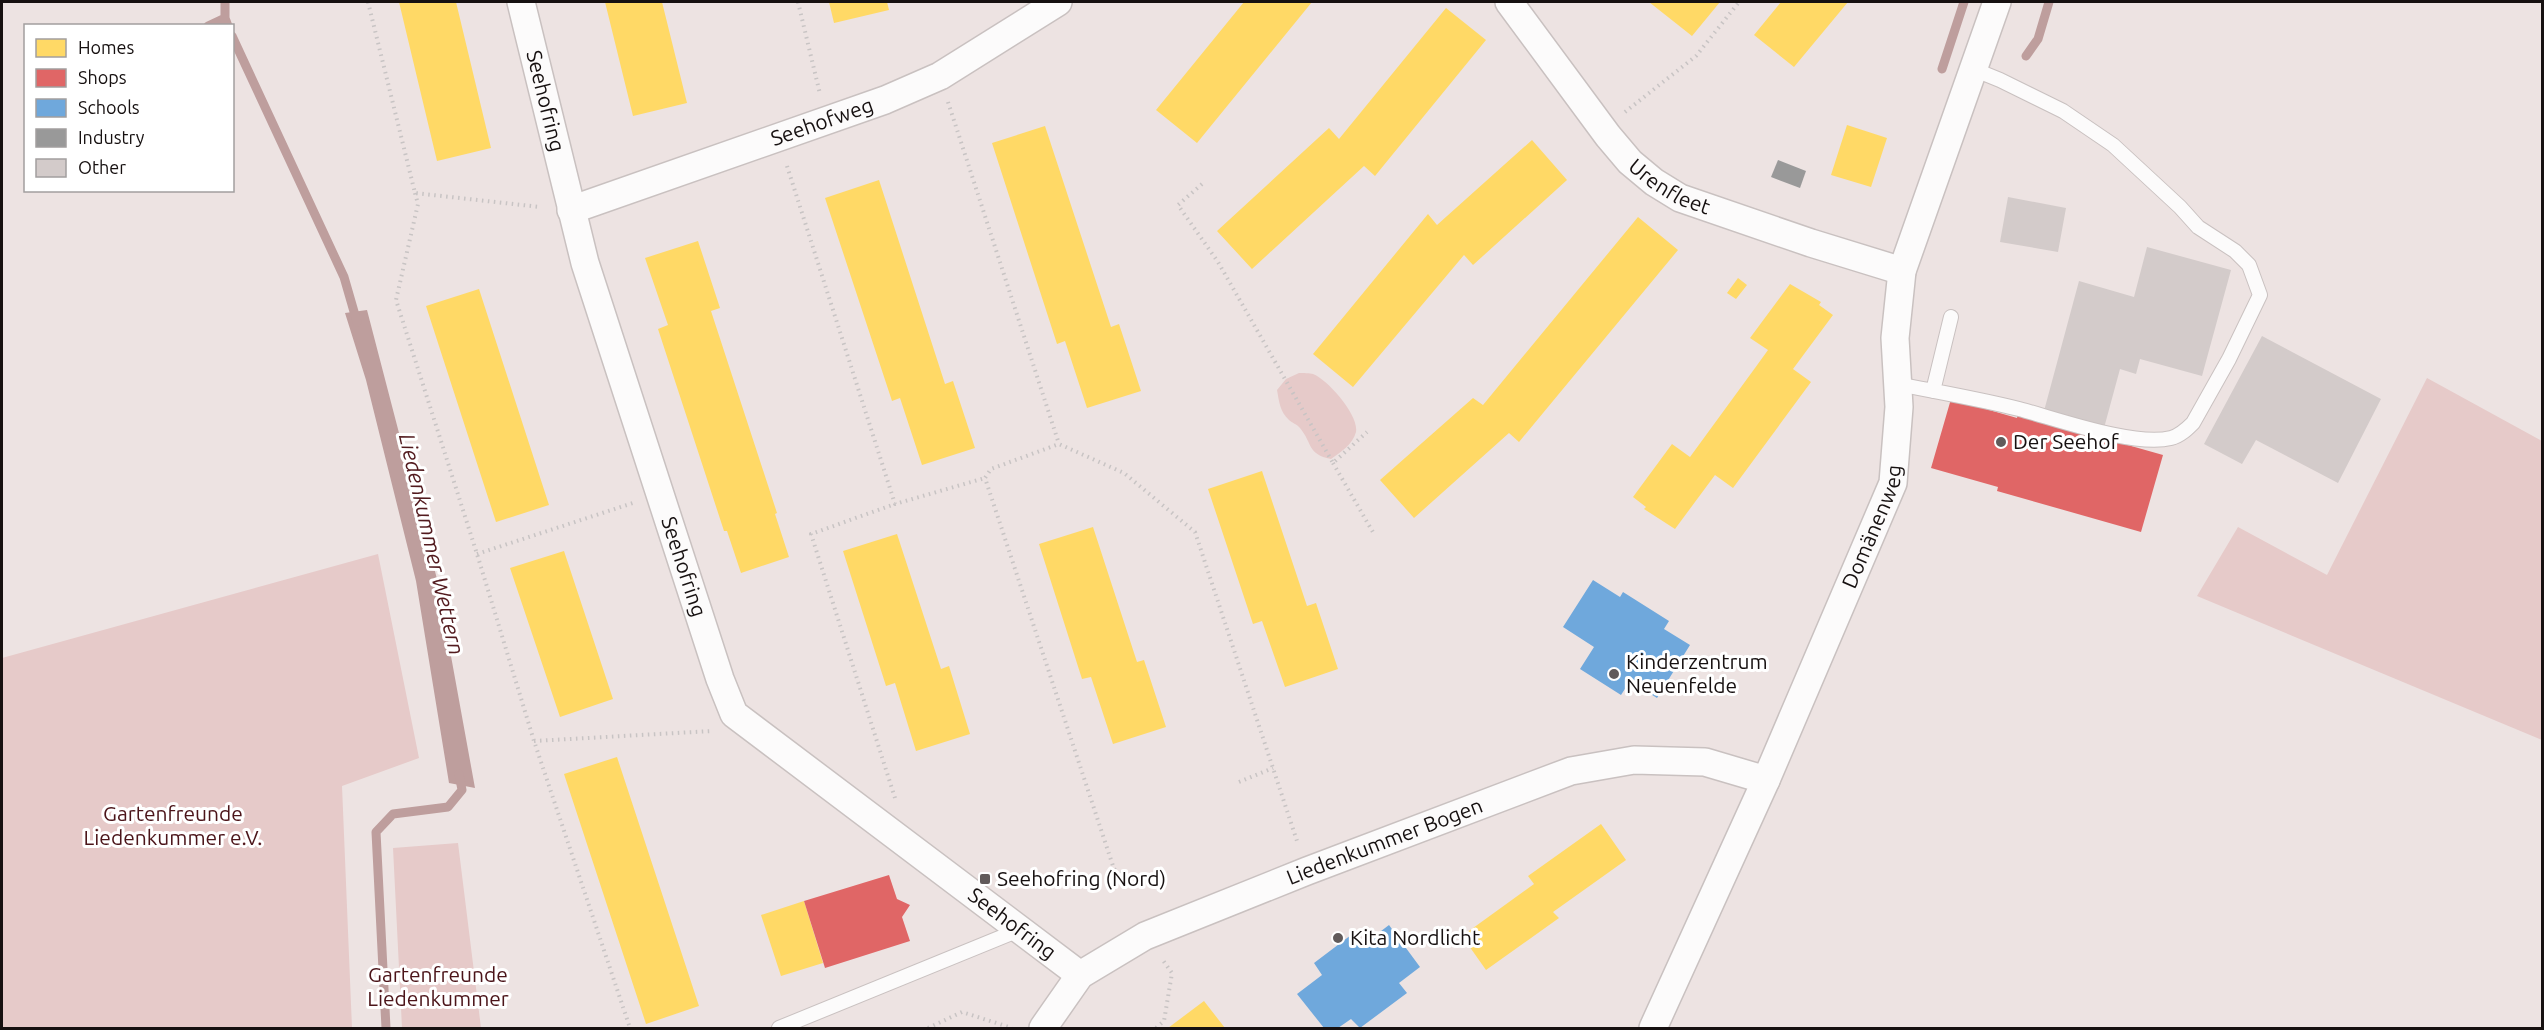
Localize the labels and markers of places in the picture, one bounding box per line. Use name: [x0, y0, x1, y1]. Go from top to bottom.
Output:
place label: Der Seehof: [2013, 429, 2120, 453]
marker: Der Seehof: [1994, 435, 2008, 449]
place label: Kinderzentrum Neuenfelde: [1626, 649, 1768, 697]
marker: Kinderzentrum Neuenfelde: [1607, 667, 1621, 681]
place label: Seehofring (Nord): [997, 866, 1166, 890]
marker: Seehofring (Nord): [978, 872, 992, 886]
place label: Kita Nordlicht: [1350, 925, 1480, 949]
marker: Kita Nordlicht: [1331, 931, 1345, 945]

